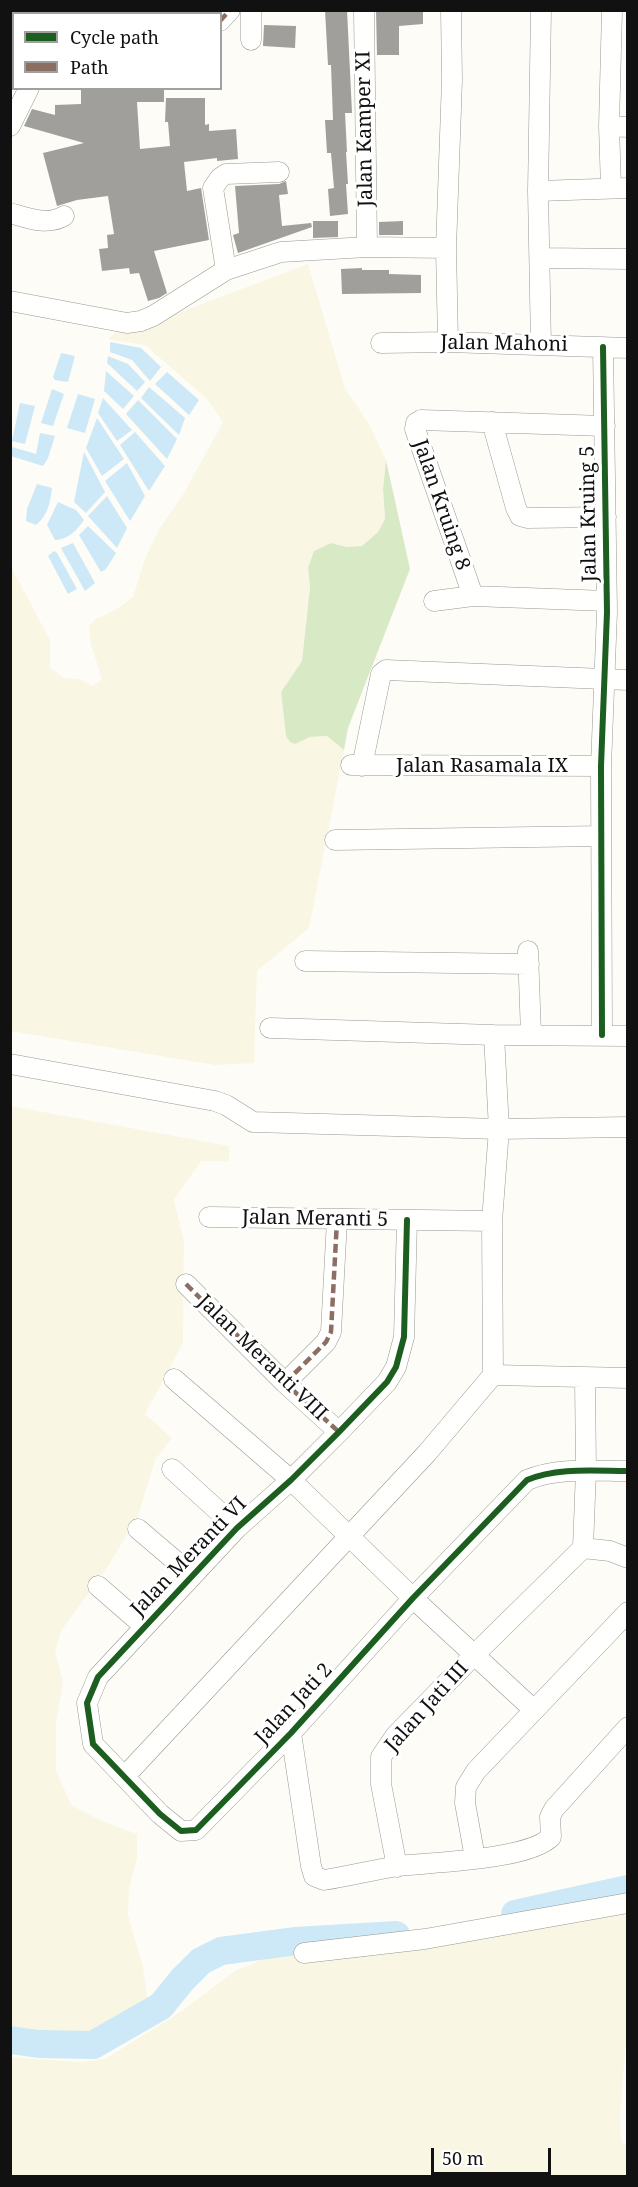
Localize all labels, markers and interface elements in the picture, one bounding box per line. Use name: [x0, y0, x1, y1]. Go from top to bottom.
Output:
legend: [12, 12, 222, 90]
text: Cycle path: [70, 25, 159, 49]
street label: Jalan Kamper XI: [352, 51, 378, 207]
text: Path: [70, 55, 109, 79]
street label: Jalan Mahoni: [440, 331, 568, 357]
street label: Jalan Kruing 8: [407, 437, 475, 573]
street label: Jalan Kruing 5: [576, 446, 602, 582]
street label: Jalan Rasamala IX: [396, 754, 568, 778]
street label: Jalan Meranti 5: [242, 1206, 388, 1232]
street label: Jalan Meranti VIII: [192, 1290, 332, 1426]
street label: Jalan Meranti VI: [126, 1493, 252, 1621]
street label: Jalan Jati III: [380, 1657, 474, 1757]
street label: Jalan Jati 2: [250, 1658, 338, 1750]
scale bar: [434, 2136, 554, 2174]
text: 50 m: [442, 2146, 484, 2170]

